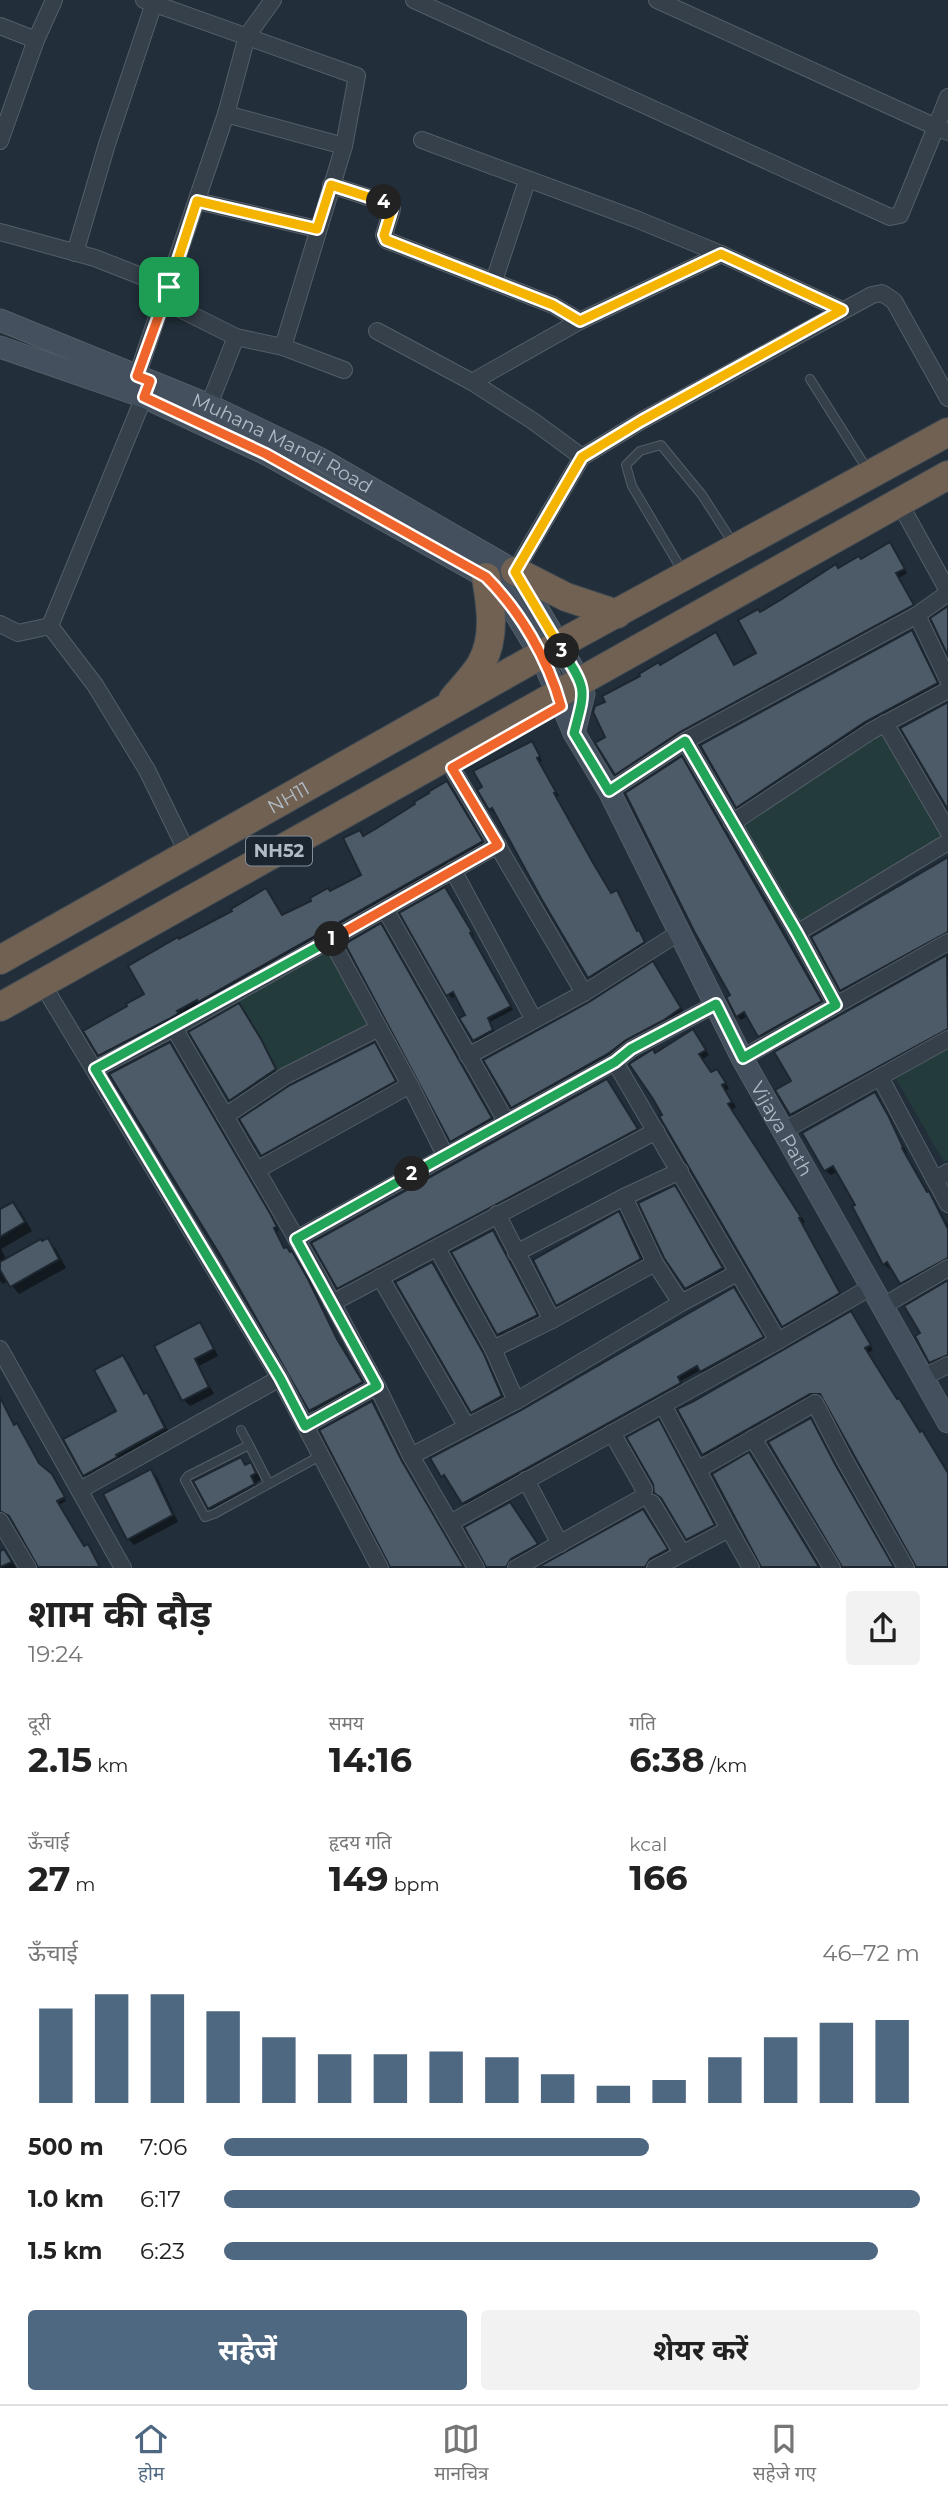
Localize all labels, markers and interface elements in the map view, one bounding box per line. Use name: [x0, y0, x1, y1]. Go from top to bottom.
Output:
pin: 4: [366, 184, 402, 220]
text: 4: [377, 190, 390, 213]
pin: [139, 257, 199, 317]
icon: arrive: [150, 268, 188, 306]
street label: Muhana Mandi Road: [189, 388, 376, 498]
pin: 3: [544, 634, 580, 668]
text: 3: [556, 639, 567, 662]
street label: NH11: [263, 777, 314, 819]
road number: NH52: [246, 836, 312, 866]
pin: 1: [314, 922, 350, 956]
text: 1: [328, 927, 335, 950]
street label: Vijaya Path: [746, 1077, 818, 1180]
pin: 2: [394, 1156, 430, 1192]
text: 2: [406, 1162, 417, 1185]
text: शाम की दौड़: [28, 1590, 211, 1637]
button: share: [846, 1591, 920, 1665]
text: 19:24: [28, 1640, 83, 1668]
text: दूरी: [28, 1712, 51, 1735]
text: समय: [329, 1712, 364, 1735]
text: गति: [629, 1712, 656, 1735]
text: 2.15: [28, 1738, 92, 1781]
text: 14:16: [329, 1738, 412, 1781]
text: 6:38: [629, 1738, 705, 1781]
text: km: [92, 1754, 129, 1777]
text: /km: [705, 1754, 747, 1777]
text: ऊँचाई: [28, 1831, 69, 1854]
text: हृदय गति: [329, 1831, 392, 1854]
text: kcal: [629, 1833, 667, 1856]
text: 166: [629, 1856, 688, 1899]
text: 27: [28, 1857, 70, 1900]
text: 149: [329, 1857, 389, 1900]
text: m: [70, 1873, 96, 1896]
text: bpm: [389, 1873, 440, 1896]
text: ऊँचाई: [28, 1939, 78, 1967]
text: 46–72 m: [822, 1939, 920, 1967]
text: 500 m: [28, 2133, 104, 2161]
text: 7:06: [140, 2133, 187, 2161]
text: 1.0 km: [28, 2185, 104, 2213]
text: 6:17: [140, 2185, 181, 2213]
text: 1.5 km: [28, 2237, 102, 2265]
text: 6:23: [140, 2237, 185, 2265]
button: सहेजें: [28, 2310, 467, 2390]
button: शेयर करें: [481, 2310, 920, 2390]
tab: होम: [132, 2420, 170, 2488]
tab: मानचित्र: [434, 2420, 489, 2488]
tab: सहेजे गए: [753, 2420, 816, 2488]

